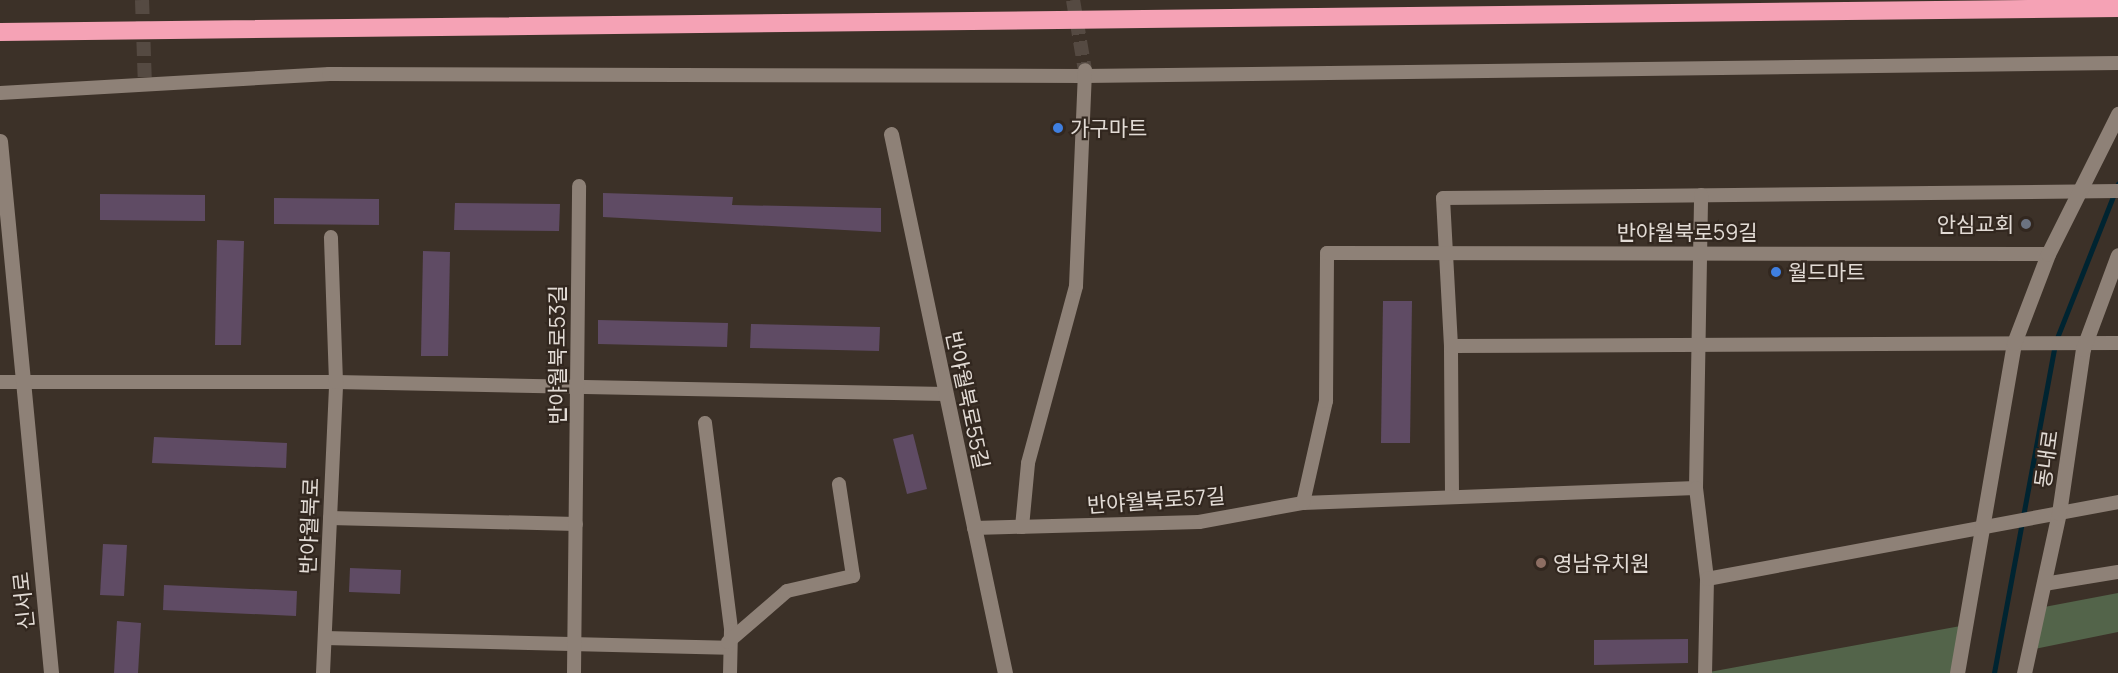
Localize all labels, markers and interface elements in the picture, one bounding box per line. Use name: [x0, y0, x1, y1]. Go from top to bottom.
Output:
place label: 가구마트: [1070, 115, 1147, 141]
marker: 가구마트: [1051, 121, 1065, 135]
place label: 안심교회: [1937, 211, 2014, 237]
marker: 안심교회: [2019, 217, 2033, 231]
street label: 반야월북로59길: [1616, 219, 1758, 245]
place label: 월드마트: [1788, 259, 1865, 285]
marker: 월드마트: [1769, 265, 1783, 279]
street label: 반야월북로53길: [544, 285, 570, 425]
street label: 반야월북로55길: [941, 329, 995, 471]
street label: 동내로: [2029, 429, 2063, 489]
street label: 반야월북로: [295, 477, 323, 575]
street label: 반야월북로57길: [1086, 483, 1226, 517]
place label: 영남유치원: [1553, 550, 1650, 576]
marker: 영남유치원: [1534, 556, 1548, 570]
street label: 신서로: [7, 571, 39, 631]

